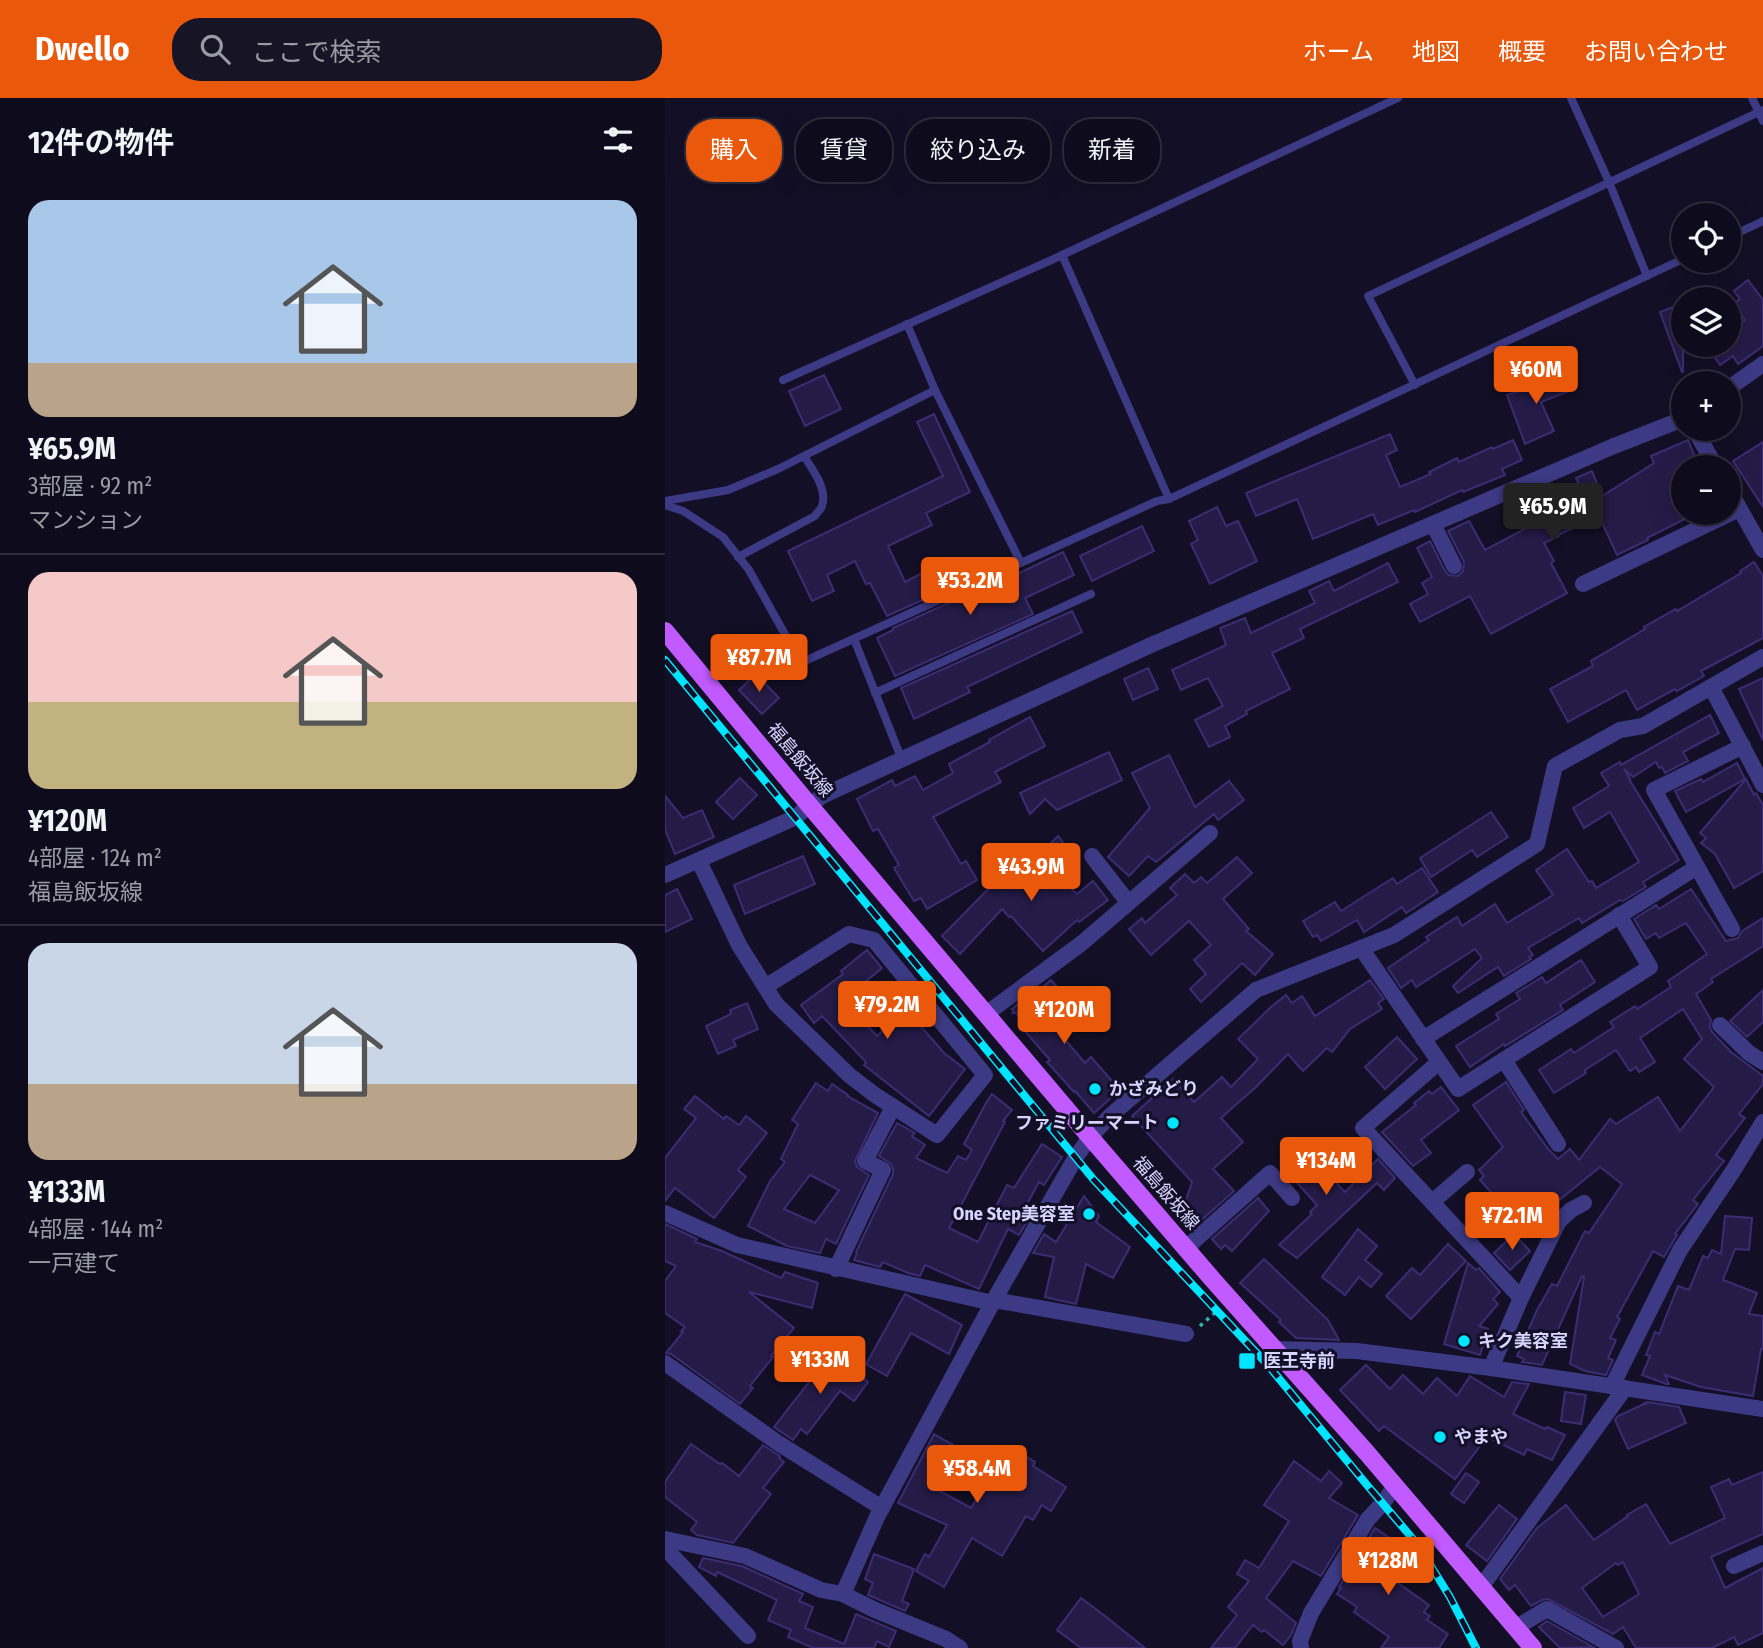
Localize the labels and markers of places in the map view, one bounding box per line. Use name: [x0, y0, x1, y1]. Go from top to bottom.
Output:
pin: ¥60M: [1495, 346, 1577, 406]
pin: ¥65.9M: [1496, 484, 1610, 543]
pin: ¥53.2M: [913, 558, 1027, 617]
pin: ¥87.7M: [702, 634, 816, 694]
pin: ¥43.9M: [974, 844, 1088, 903]
pin: ¥79.2M: [830, 982, 944, 1041]
pin: ¥120M: [1015, 986, 1113, 1046]
place label: かざみどり: [1109, 1078, 1199, 1100]
marker: かざみどり: [1087, 1081, 1103, 1097]
place label: ファミリーマート: [1015, 1112, 1159, 1134]
marker: ファミリーマート: [1165, 1115, 1181, 1131]
pin: ¥134M: [1277, 1138, 1375, 1197]
pin: ¥72.1M: [1455, 1192, 1569, 1252]
place label: One Step美容室: [953, 1203, 1075, 1225]
marker: One Step美容室: [1081, 1206, 1097, 1222]
place label: キク美容室: [1478, 1330, 1568, 1352]
marker: キク美容室: [1456, 1333, 1472, 1349]
pin: ¥133M: [771, 1336, 869, 1396]
place label: 医王寺前: [1263, 1350, 1335, 1372]
marker: 医王寺前: [1237, 1351, 1257, 1371]
place label: やまや: [1454, 1426, 1508, 1448]
marker: やまや: [1432, 1429, 1448, 1445]
pin: ¥58.4M: [920, 1446, 1034, 1505]
pin: ¥128M: [1339, 1538, 1437, 1597]

